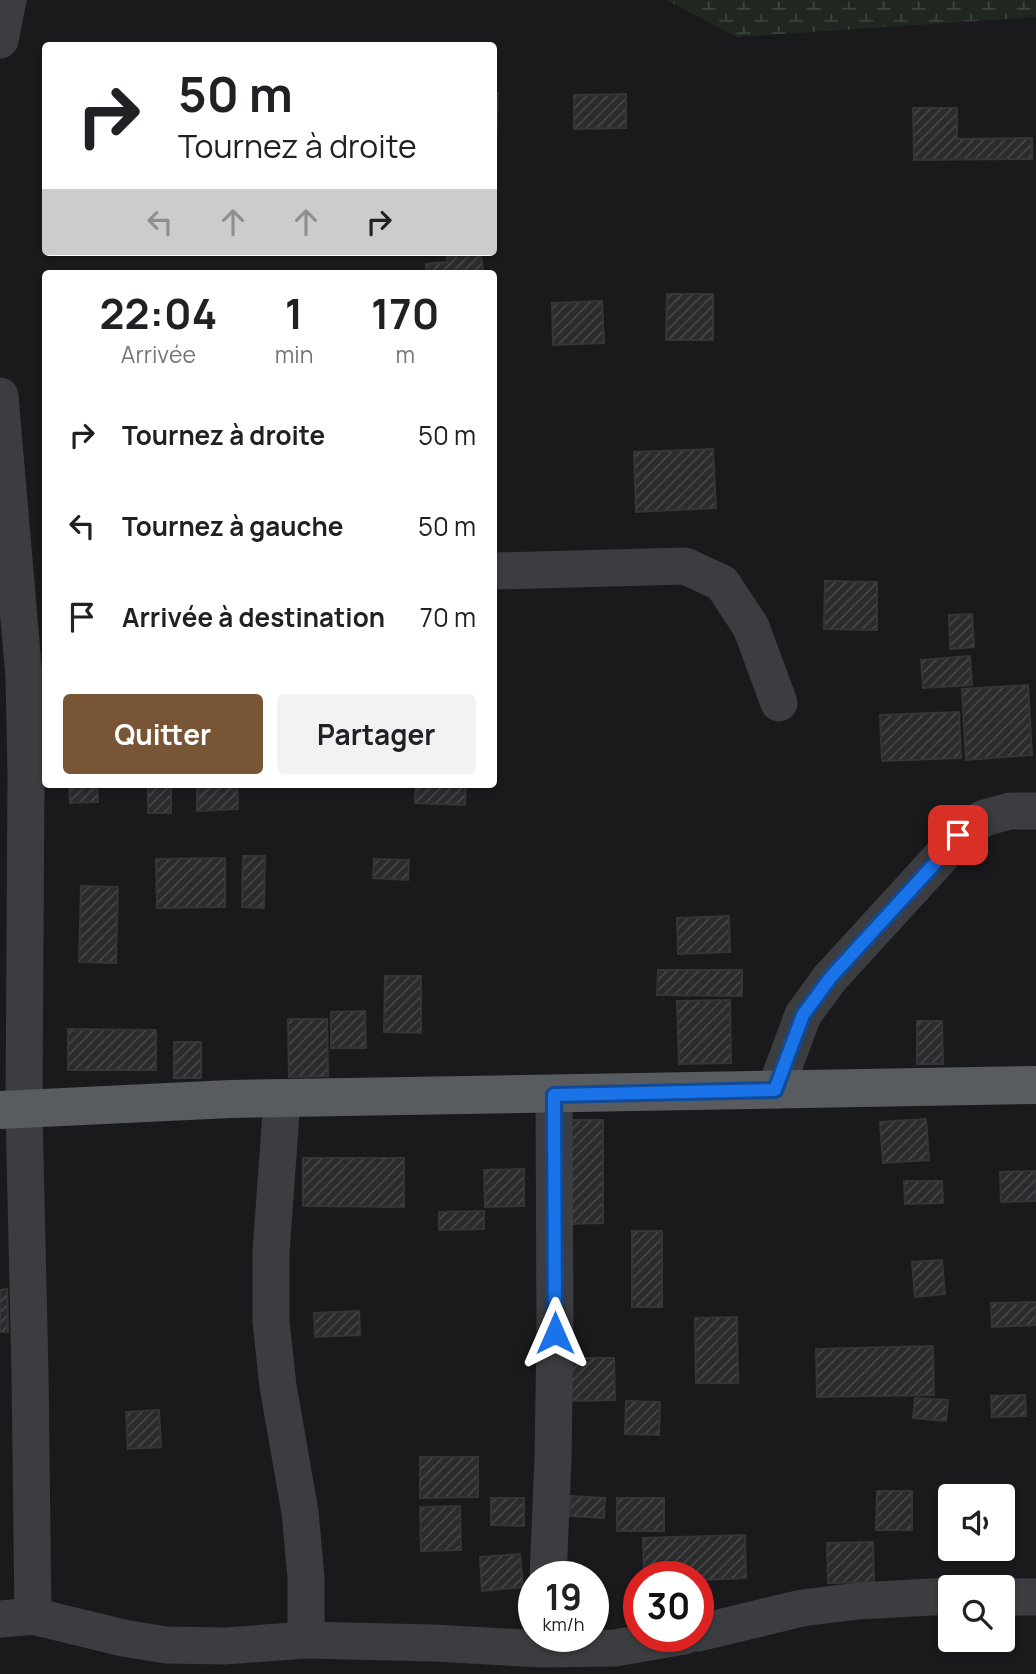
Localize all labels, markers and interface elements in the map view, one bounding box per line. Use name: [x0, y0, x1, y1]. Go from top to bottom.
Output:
text: 50 m: [178, 60, 293, 127]
icon: right: [63, 70, 154, 161]
text: Tournez à droite: [178, 124, 417, 168]
icon: left: [141, 203, 179, 241]
icon: ahead: [214, 203, 252, 241]
icon: ahead: [287, 203, 325, 241]
icon: right: [360, 203, 398, 241]
text: 22:04: [100, 284, 217, 342]
text: 1: [285, 284, 303, 342]
text: 170: [371, 284, 439, 342]
text: Arrivée: [121, 338, 196, 370]
text: min: [275, 338, 313, 370]
text: m: [395, 338, 415, 370]
icon: right: [63, 416, 101, 454]
text: Tournez à droite: [122, 417, 325, 453]
text: 50 m: [418, 417, 476, 453]
icon: left: [63, 507, 101, 545]
text: Tournez à gauche: [122, 508, 343, 544]
text: 50 m: [418, 508, 476, 544]
icon: arrive: [63, 598, 101, 636]
text: Arrivée à destination: [122, 599, 385, 635]
text: 70 m: [420, 599, 476, 635]
button: Quitter: [63, 694, 263, 774]
button: Partager: [277, 694, 476, 774]
pin: [928, 805, 988, 865]
icon: arrive: [939, 816, 977, 854]
position arrow: [518, 1296, 592, 1370]
map controls: [938, 1484, 1015, 1652]
button: sound: [938, 1484, 1015, 1561]
speed limit sign: 30: [623, 1561, 714, 1652]
text: 19: [545, 1573, 582, 1621]
button: search: [938, 1575, 1015, 1652]
text: km/h: [543, 1612, 584, 1636]

